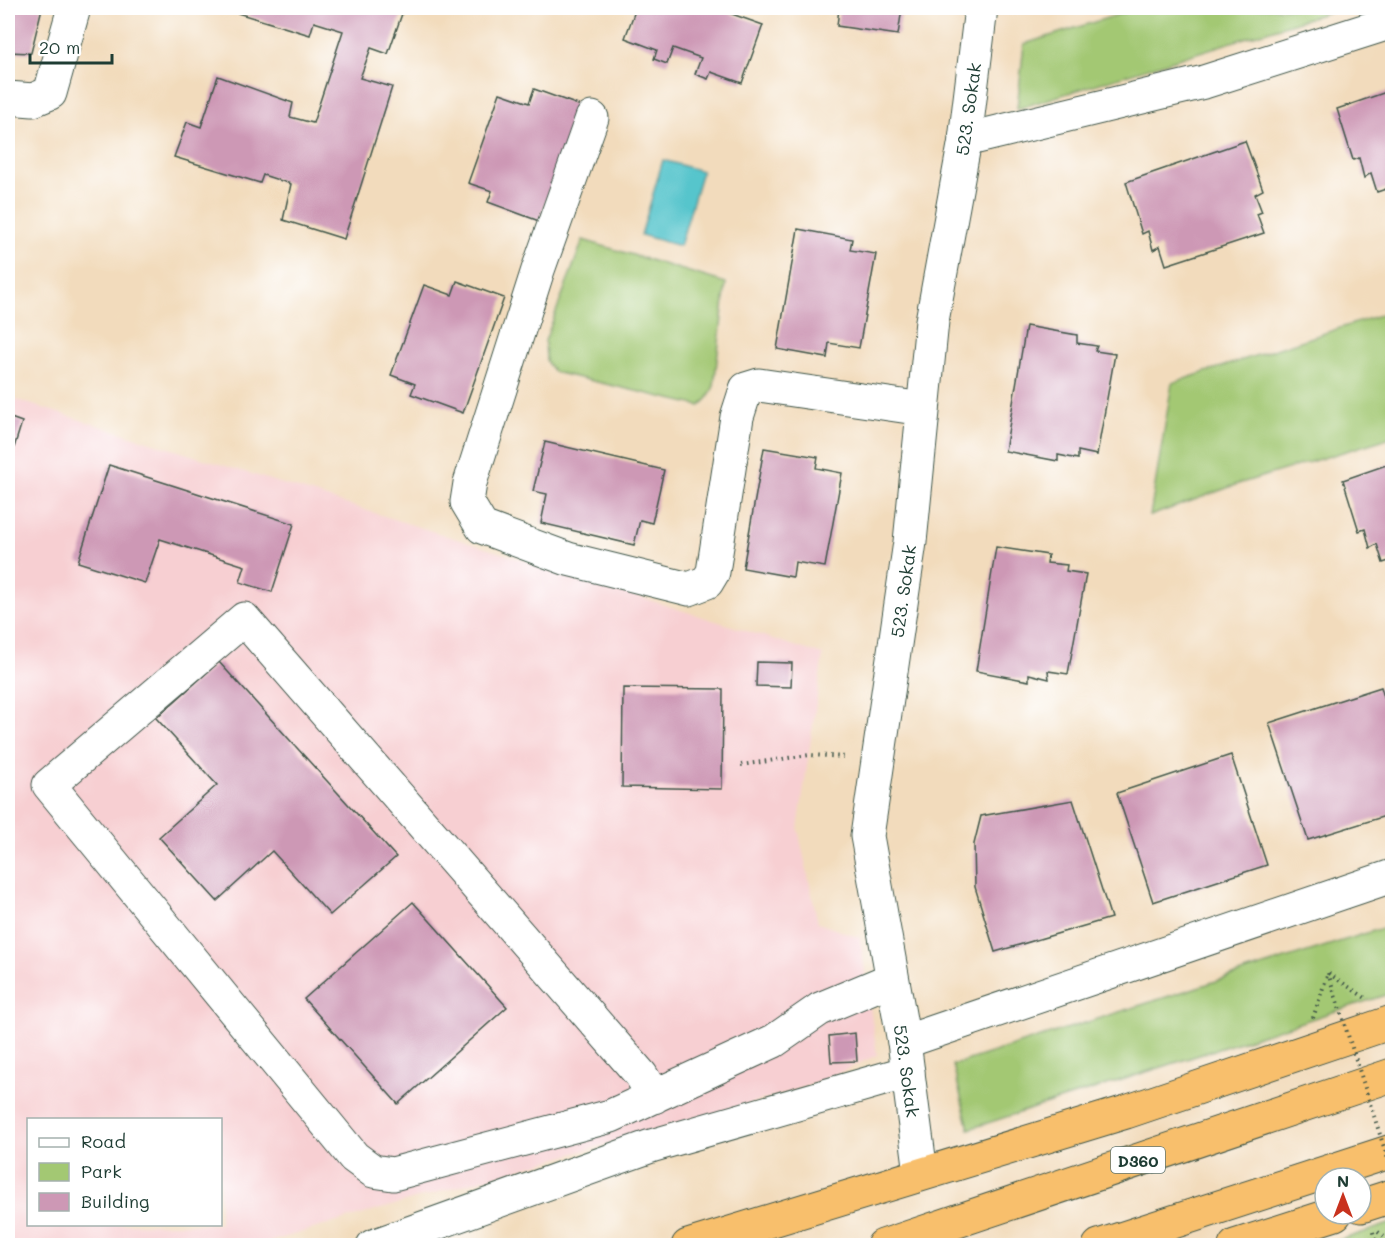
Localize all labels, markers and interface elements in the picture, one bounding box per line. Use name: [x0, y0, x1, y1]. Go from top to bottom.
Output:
scale bar: [30, 27, 112, 65]
text: 20 m: [39, 35, 80, 59]
street label: 523. Sokak: [950, 61, 986, 157]
street label: 523. Sokak: [885, 543, 921, 639]
street label: 523. Sokak: [889, 1023, 925, 1119]
legend: [27, 1118, 222, 1226]
text: Road: [81, 1129, 126, 1153]
road number: D360: [1111, 1147, 1165, 1173]
text: Park: [81, 1159, 122, 1183]
north arrow: [1313, 1166, 1373, 1226]
text: N: [1337, 1170, 1349, 1191]
text: Building: [81, 1189, 149, 1213]

